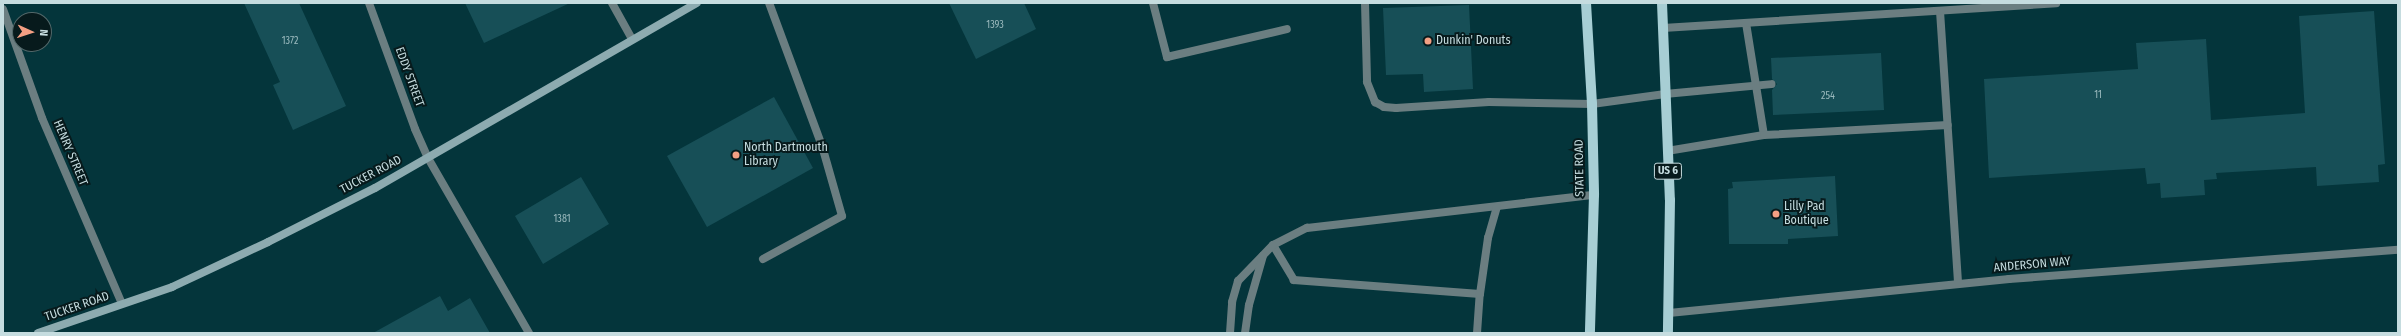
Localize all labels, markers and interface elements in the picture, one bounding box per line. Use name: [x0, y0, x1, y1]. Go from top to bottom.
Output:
north arrow: [12, 12, 52, 52]
house number: 1393: [986, 20, 1004, 32]
text: N: [37, 29, 50, 36]
place label: Dunkin' Donuts: [1436, 34, 1511, 48]
house number: 1372: [282, 36, 298, 48]
marker: Dunkin' Donuts: [1423, 36, 1433, 46]
street label: EDDY STREET: [392, 45, 426, 109]
house number: 11: [2094, 90, 2102, 102]
house number: 254: [1821, 91, 1835, 103]
street label: HENRY STREET: [50, 118, 90, 188]
street label: STATE ROAD: [1572, 139, 1588, 197]
place label: North Dartmouth Library: [744, 141, 828, 169]
marker: North Dartmouth Library: [731, 150, 741, 160]
street label: TUCKER ROAD: [338, 153, 404, 197]
road number: US 6: [1653, 162, 1683, 180]
place label: Lilly Pad Boutique: [1784, 200, 1829, 228]
marker: Lilly Pad Boutique: [1771, 209, 1781, 219]
house number: 1381: [553, 214, 571, 226]
street label: ANDERSON WAY: [1993, 254, 2071, 276]
street label: TUCKER ROAD: [43, 289, 111, 325]

